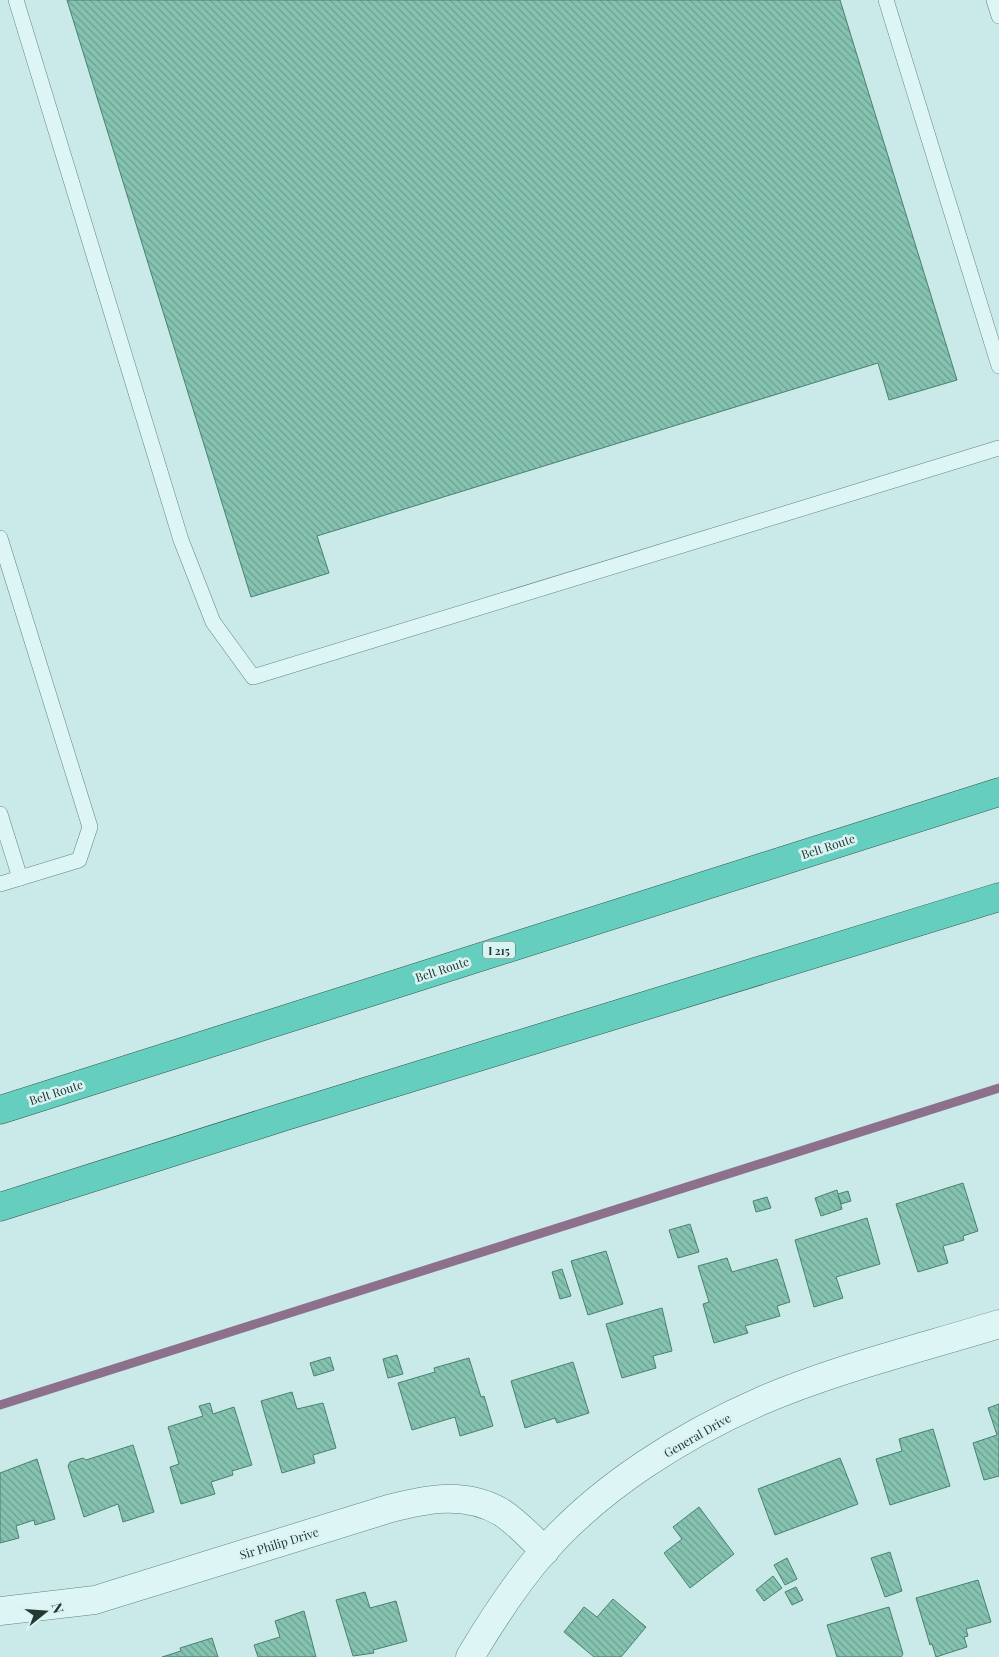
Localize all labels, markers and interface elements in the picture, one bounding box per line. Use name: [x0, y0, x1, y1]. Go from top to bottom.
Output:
street label: Belt Route: [799, 830, 857, 862]
road number: I 215: [483, 942, 515, 958]
street label: Belt Route: [413, 953, 471, 985]
street label: Belt Route: [27, 1076, 85, 1108]
street label: General Drive: [661, 1409, 733, 1461]
street label: Sir Philip Drive: [238, 1523, 320, 1563]
north arrow: [20, 1587, 70, 1637]
text: N: [47, 1600, 68, 1616]

